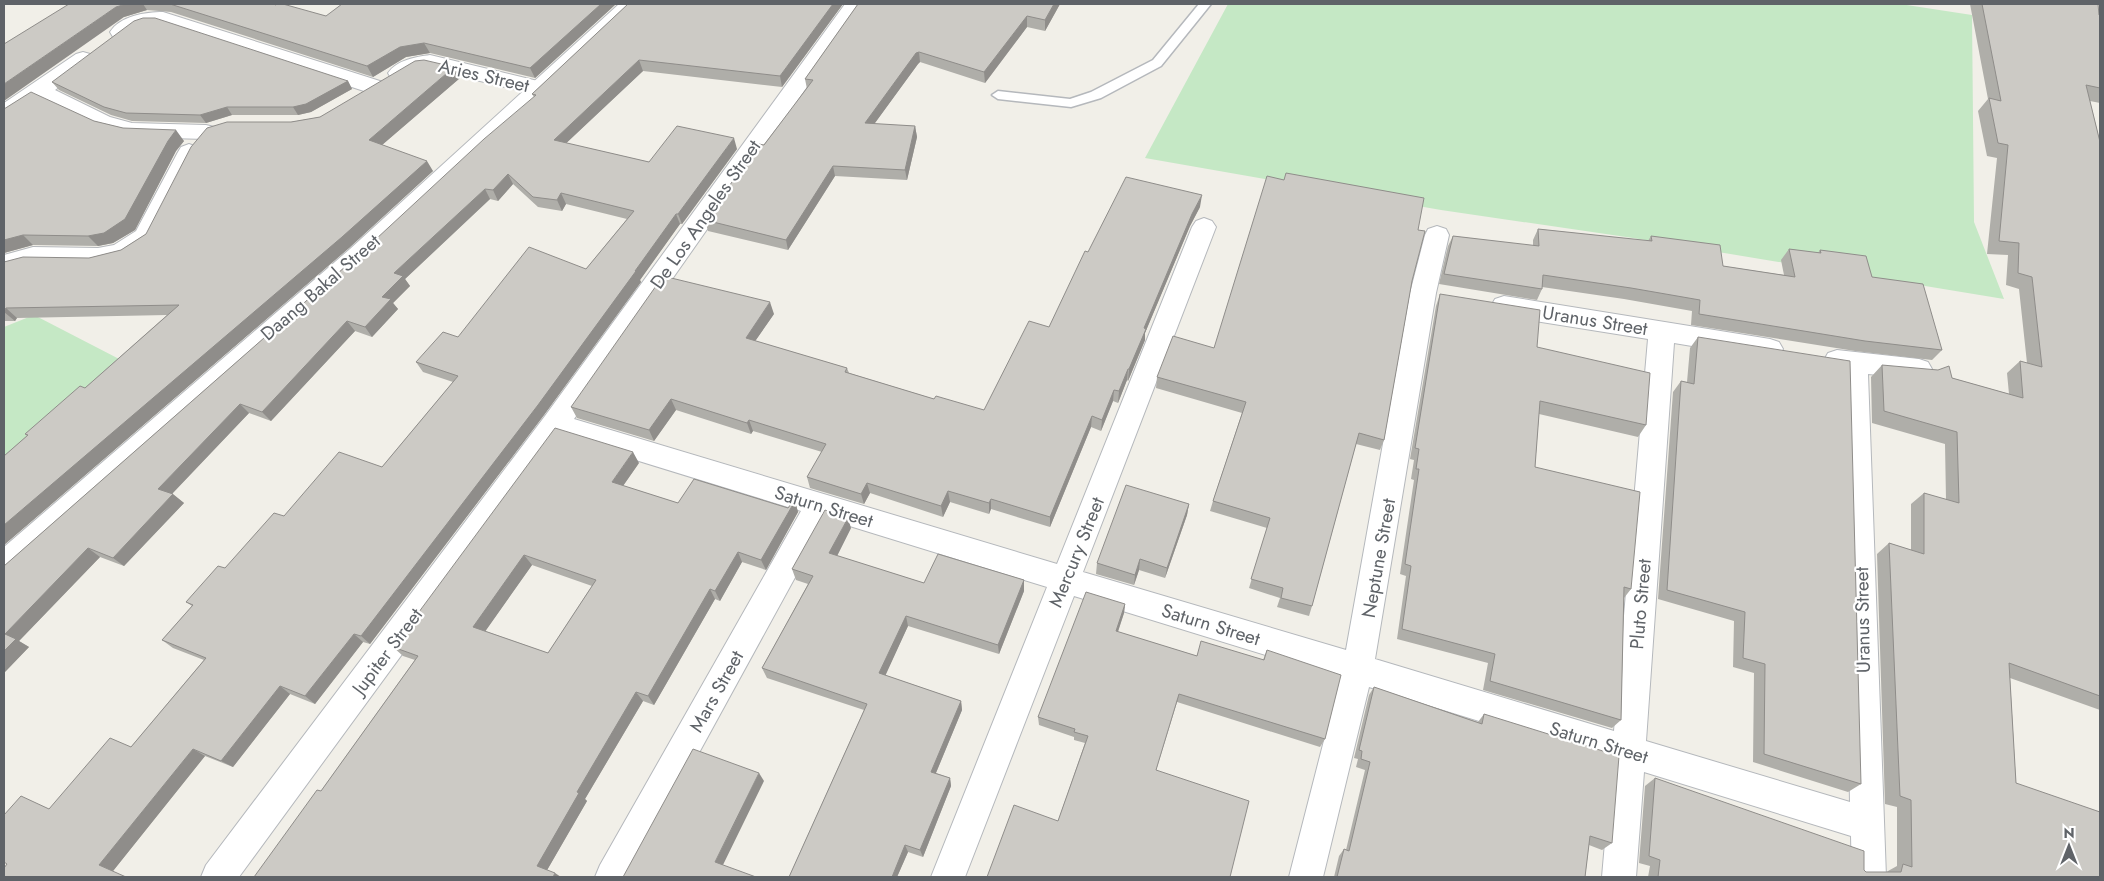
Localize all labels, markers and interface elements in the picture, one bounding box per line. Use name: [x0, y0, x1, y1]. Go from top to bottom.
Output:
street label: Aries Street: [436, 52, 532, 99]
street label: De Los Angeles Street: [644, 134, 767, 294]
street label: Daang Bakal Street: [255, 228, 386, 347]
street label: Uranus Street: [1540, 299, 1650, 342]
street label: Saturn Street: [771, 479, 877, 534]
street label: Mercury Street: [1042, 493, 1111, 611]
street label: Neptune Street: [1355, 496, 1402, 620]
street label: Pluto Street: [1623, 557, 1658, 650]
street label: Uranus Street: [1848, 566, 1877, 673]
street label: Saturn Street: [1158, 597, 1264, 652]
street label: Jupiter Street: [344, 602, 429, 703]
street label: Mars Street: [683, 645, 750, 737]
street label: Saturn Street: [1546, 715, 1652, 770]
north arrow: [2044, 821, 2094, 871]
text: N: [2063, 823, 2075, 843]

